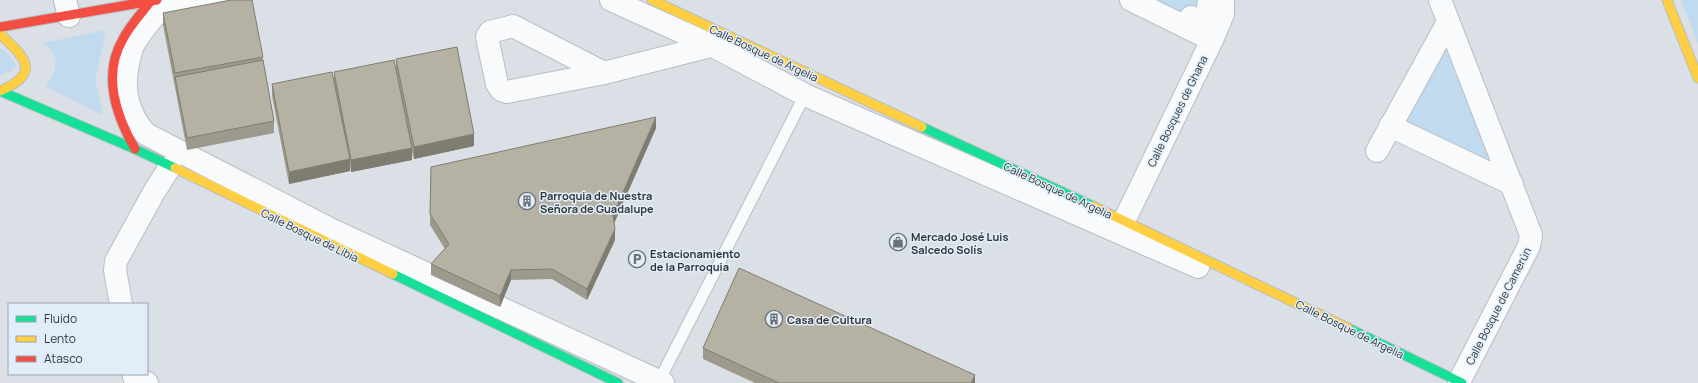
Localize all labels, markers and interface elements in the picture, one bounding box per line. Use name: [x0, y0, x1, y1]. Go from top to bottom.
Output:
street label: Calle Bosque de Argelia: [707, 21, 821, 85]
street label: Calle Bosques de Ghana: [1143, 53, 1211, 169]
street label: Calle Bosque de Argelia: [1001, 158, 1115, 222]
place label: Parroquia de Nuestra Señora de Guadalupe: [540, 188, 654, 216]
building icon: Parroquia de Nuestra Señora de Guadalupe: [517, 191, 537, 211]
street label: Calle Bosque de Libia: [259, 205, 361, 265]
place label: Mercado José Luis Salcedo Solís: [911, 229, 1008, 257]
shop icon: Mercado José Luis Salcedo Solís: [888, 232, 908, 252]
street label: Calle Bosque de Camerún: [1462, 245, 1534, 367]
place label: Estacionamiento de la Parroquia: [650, 246, 741, 274]
parking icon: Estacionamiento de la Parroquia: [627, 249, 647, 269]
street label: Calle Bosque de Argelia: [1293, 296, 1407, 362]
legend: [8, 303, 148, 375]
building icon: Casa de Cultura: [764, 309, 784, 329]
text: Fluido: [44, 310, 77, 327]
place label: Casa de Cultura: [787, 312, 872, 327]
text: Lento: [44, 330, 76, 347]
text: Atasco: [44, 350, 83, 367]

